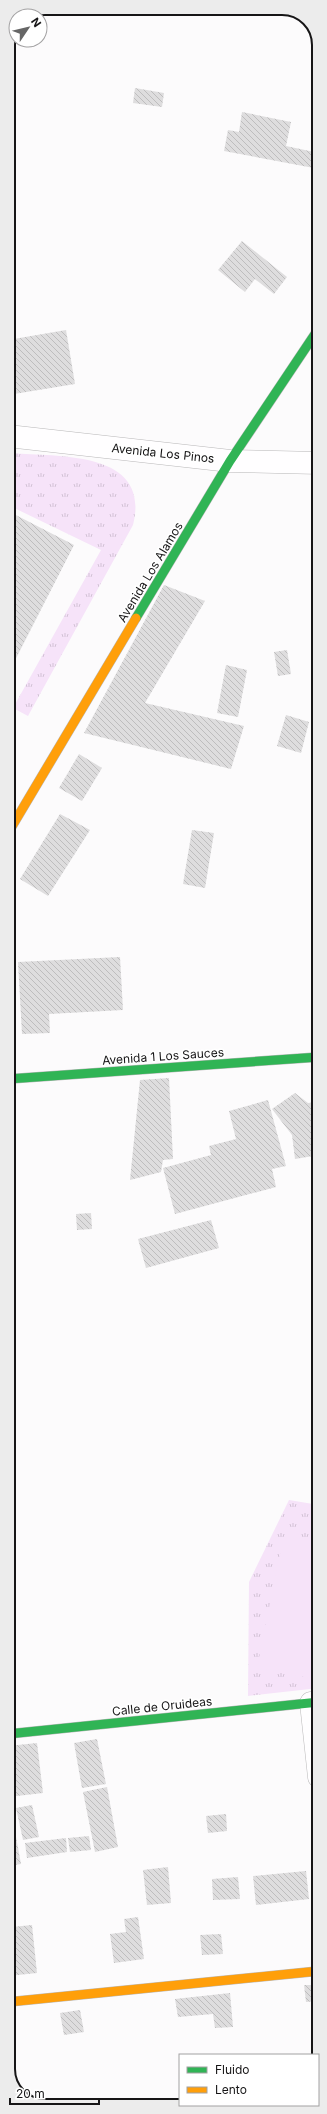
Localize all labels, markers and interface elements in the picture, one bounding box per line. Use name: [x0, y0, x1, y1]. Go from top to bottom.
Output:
north arrow: [8, 8, 48, 48]
text: N: [28, 15, 44, 30]
street label: Avenida Los Pinos: [111, 440, 215, 466]
street label: Avenida Los Alamos: [114, 519, 186, 625]
street label: Avenida 1 Los Sauces: [102, 1044, 224, 1068]
street label: Calle de Oruideas: [111, 1693, 213, 1719]
legend: [179, 2054, 319, 2106]
text: Fluido: [215, 2062, 250, 2077]
scale bar: [10, 2080, 99, 2106]
text: Lento: [215, 2082, 247, 2097]
text: 20 m: [16, 2086, 45, 2101]

